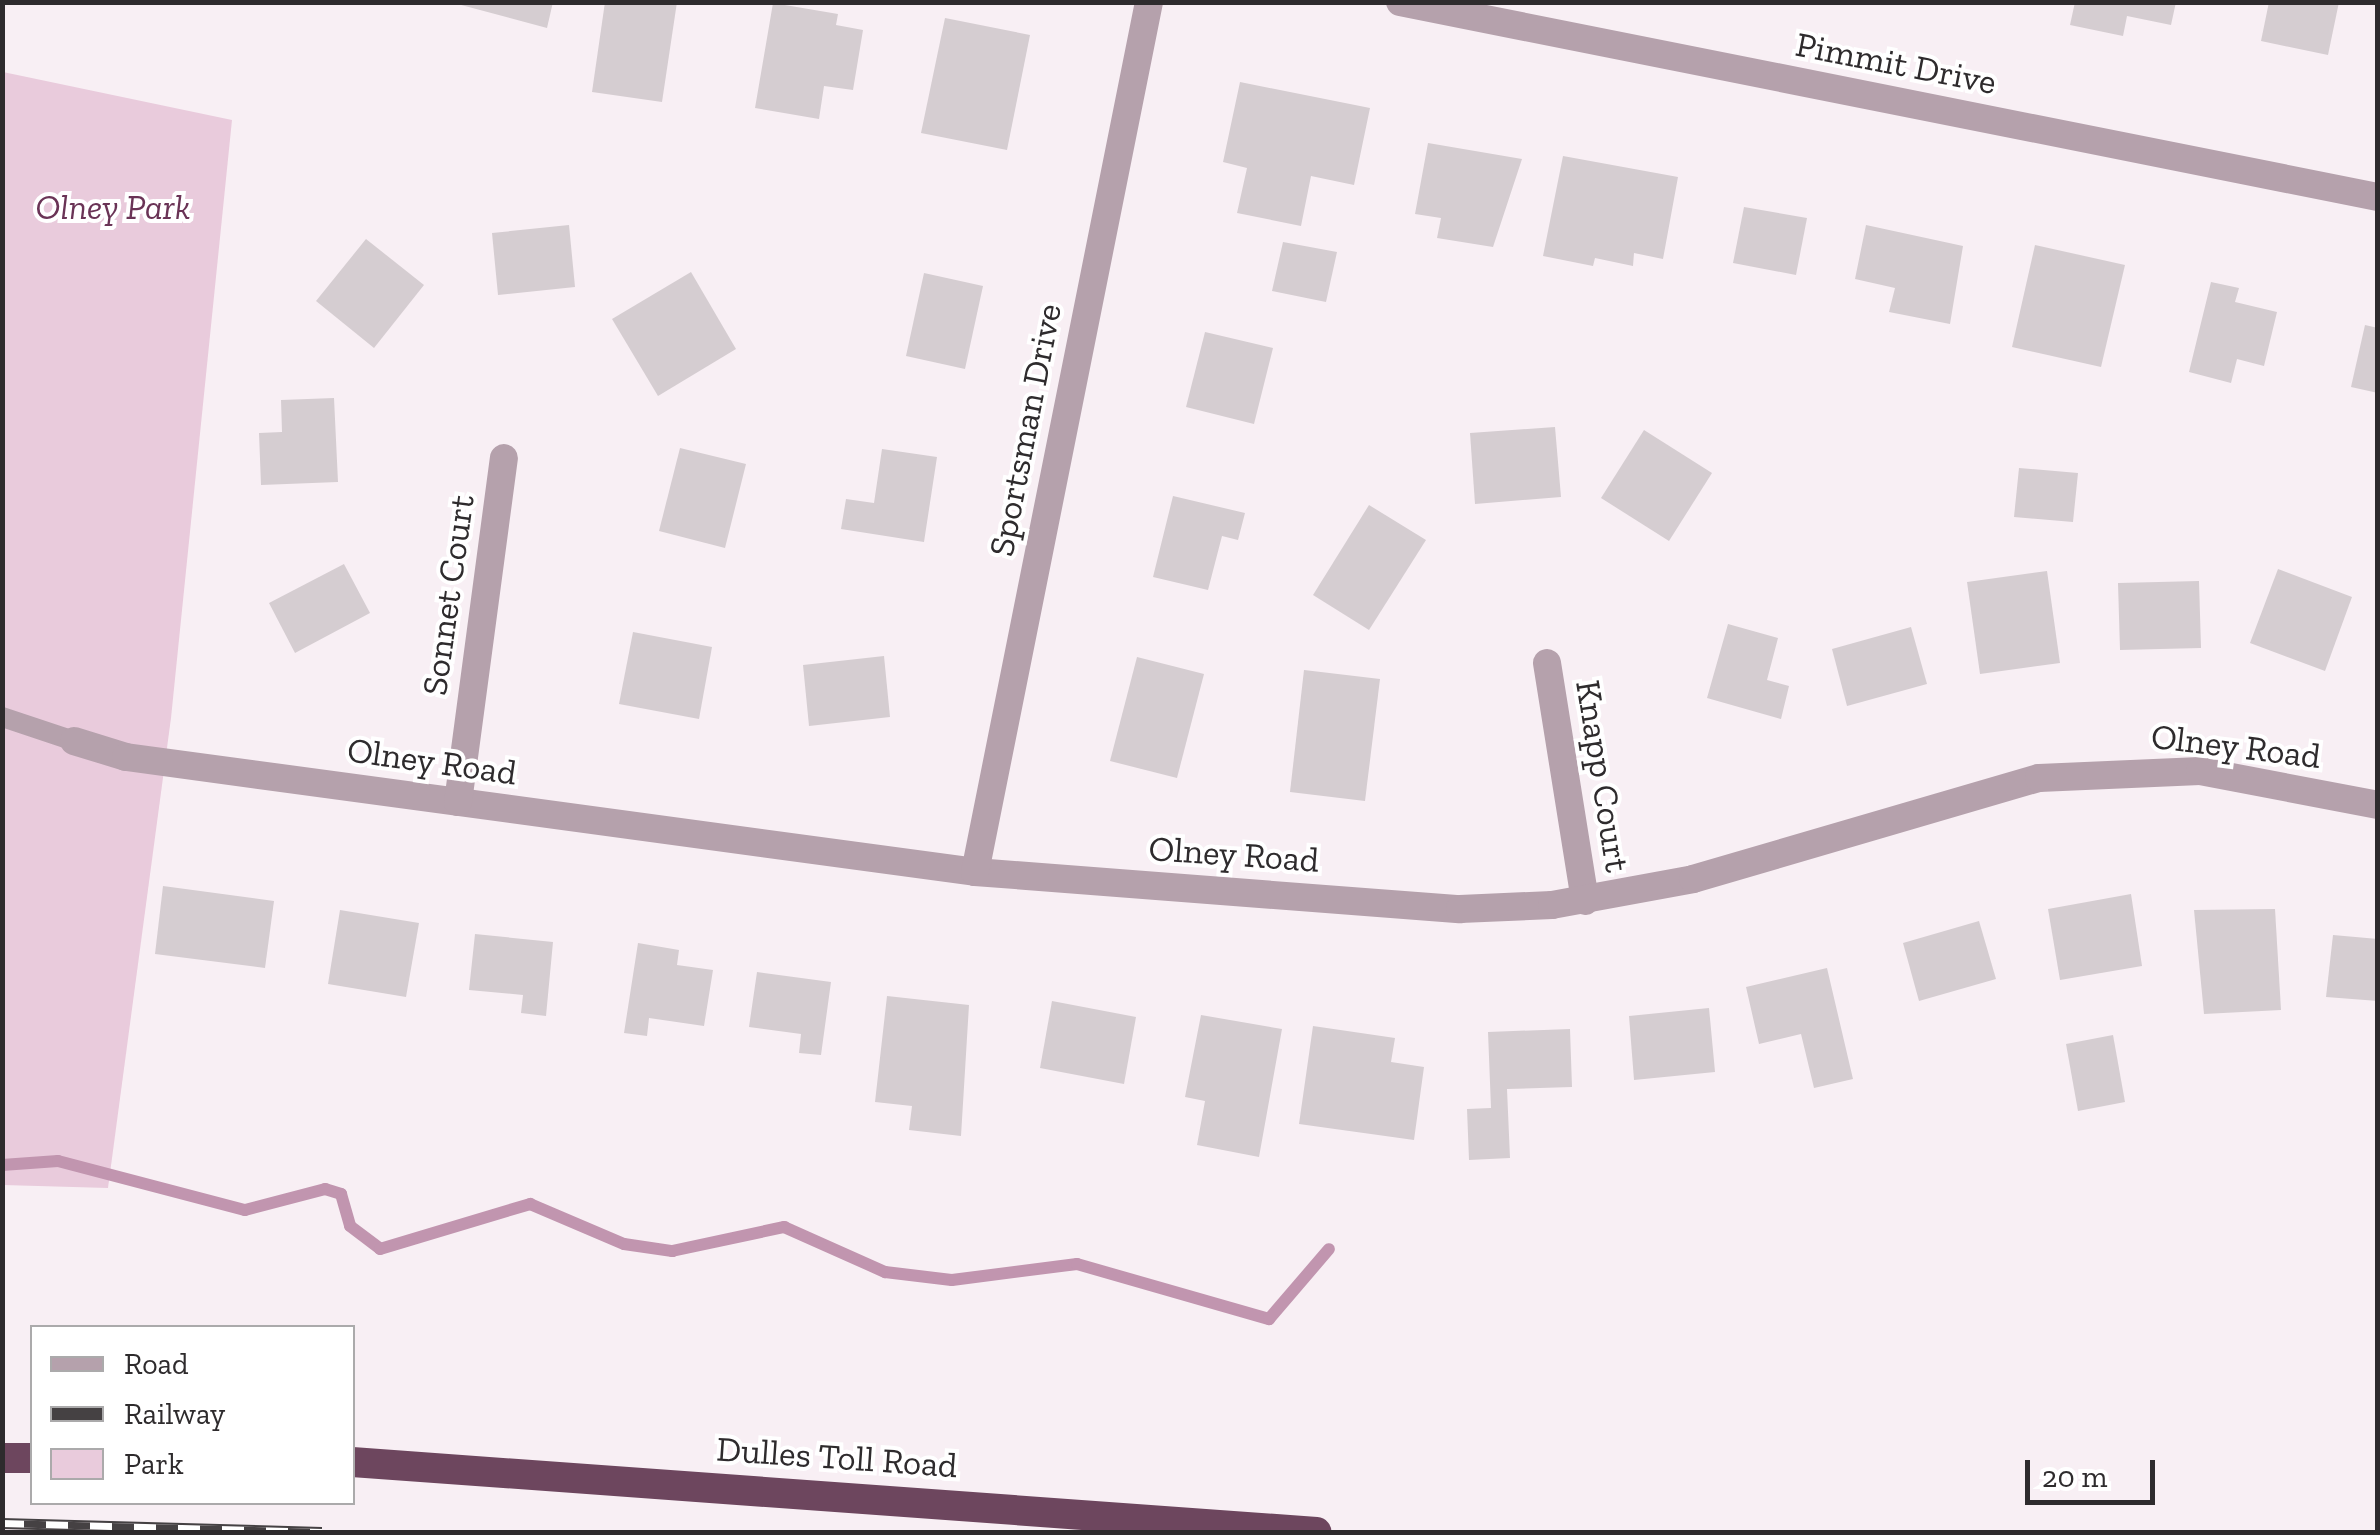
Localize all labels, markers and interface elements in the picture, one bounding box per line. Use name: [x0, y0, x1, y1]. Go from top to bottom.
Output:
street label: Pimmit Drive: [1792, 23, 2000, 103]
park label: Olney Park: [36, 186, 190, 228]
street label: Sportsman Drive: [980, 300, 1070, 560]
street label: Sonnet Court: [413, 492, 483, 698]
street label: Knapp Court: [1567, 677, 1639, 875]
street label: Olney Road: [2148, 715, 2324, 777]
street label: Olney Road: [344, 728, 520, 794]
street label: Olney Road: [1147, 827, 1321, 881]
legend: [30, 1325, 355, 1505]
text: Road: [124, 1346, 189, 1382]
text: Railway: [124, 1396, 225, 1432]
street label: Dulles Toll Road: [715, 1428, 959, 1486]
scale bar: [2030, 1440, 2160, 1502]
text: Park: [124, 1446, 184, 1482]
text: 20 m: [2042, 1459, 2107, 1495]

